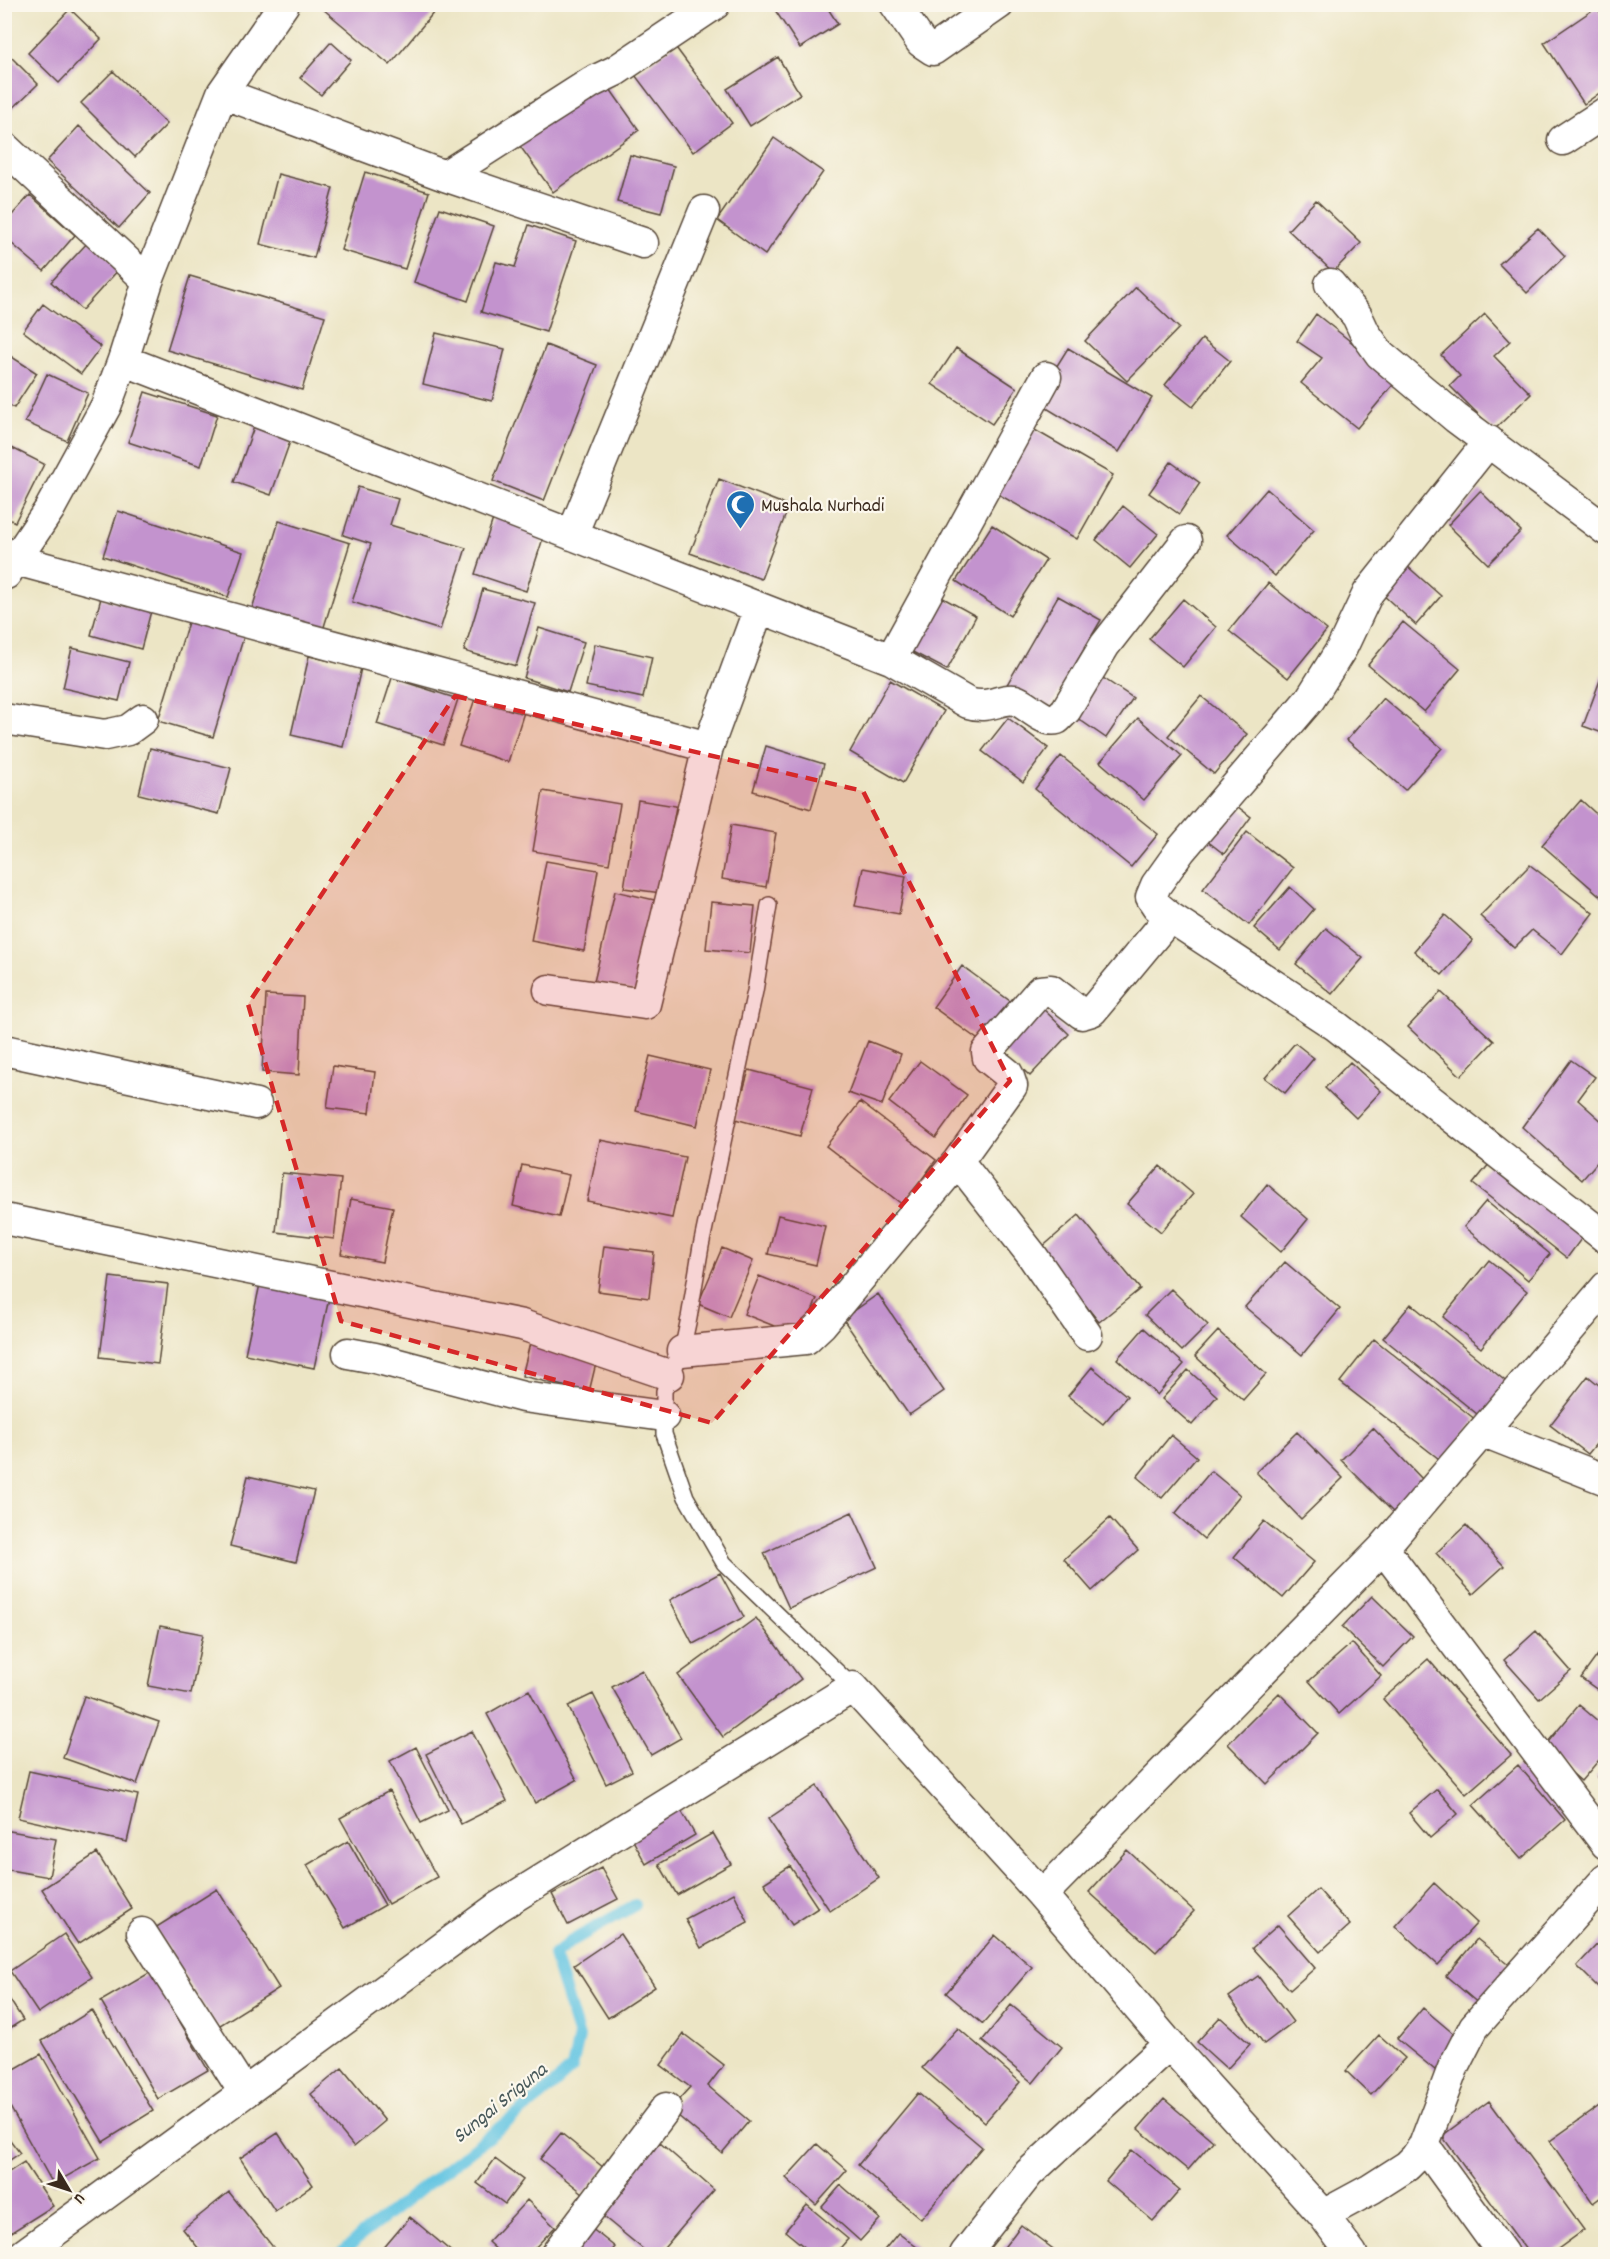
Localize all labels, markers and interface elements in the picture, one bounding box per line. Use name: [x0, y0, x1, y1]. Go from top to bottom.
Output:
mosque icon: Mushala Nurhadi: [724, 488, 756, 530]
place label: Mushala Nurhadi: [761, 493, 885, 521]
water label: Sungai Sriguna: [447, 2056, 556, 2152]
north arrow: [39, 2160, 99, 2220]
text: U: [67, 2188, 90, 2208]

